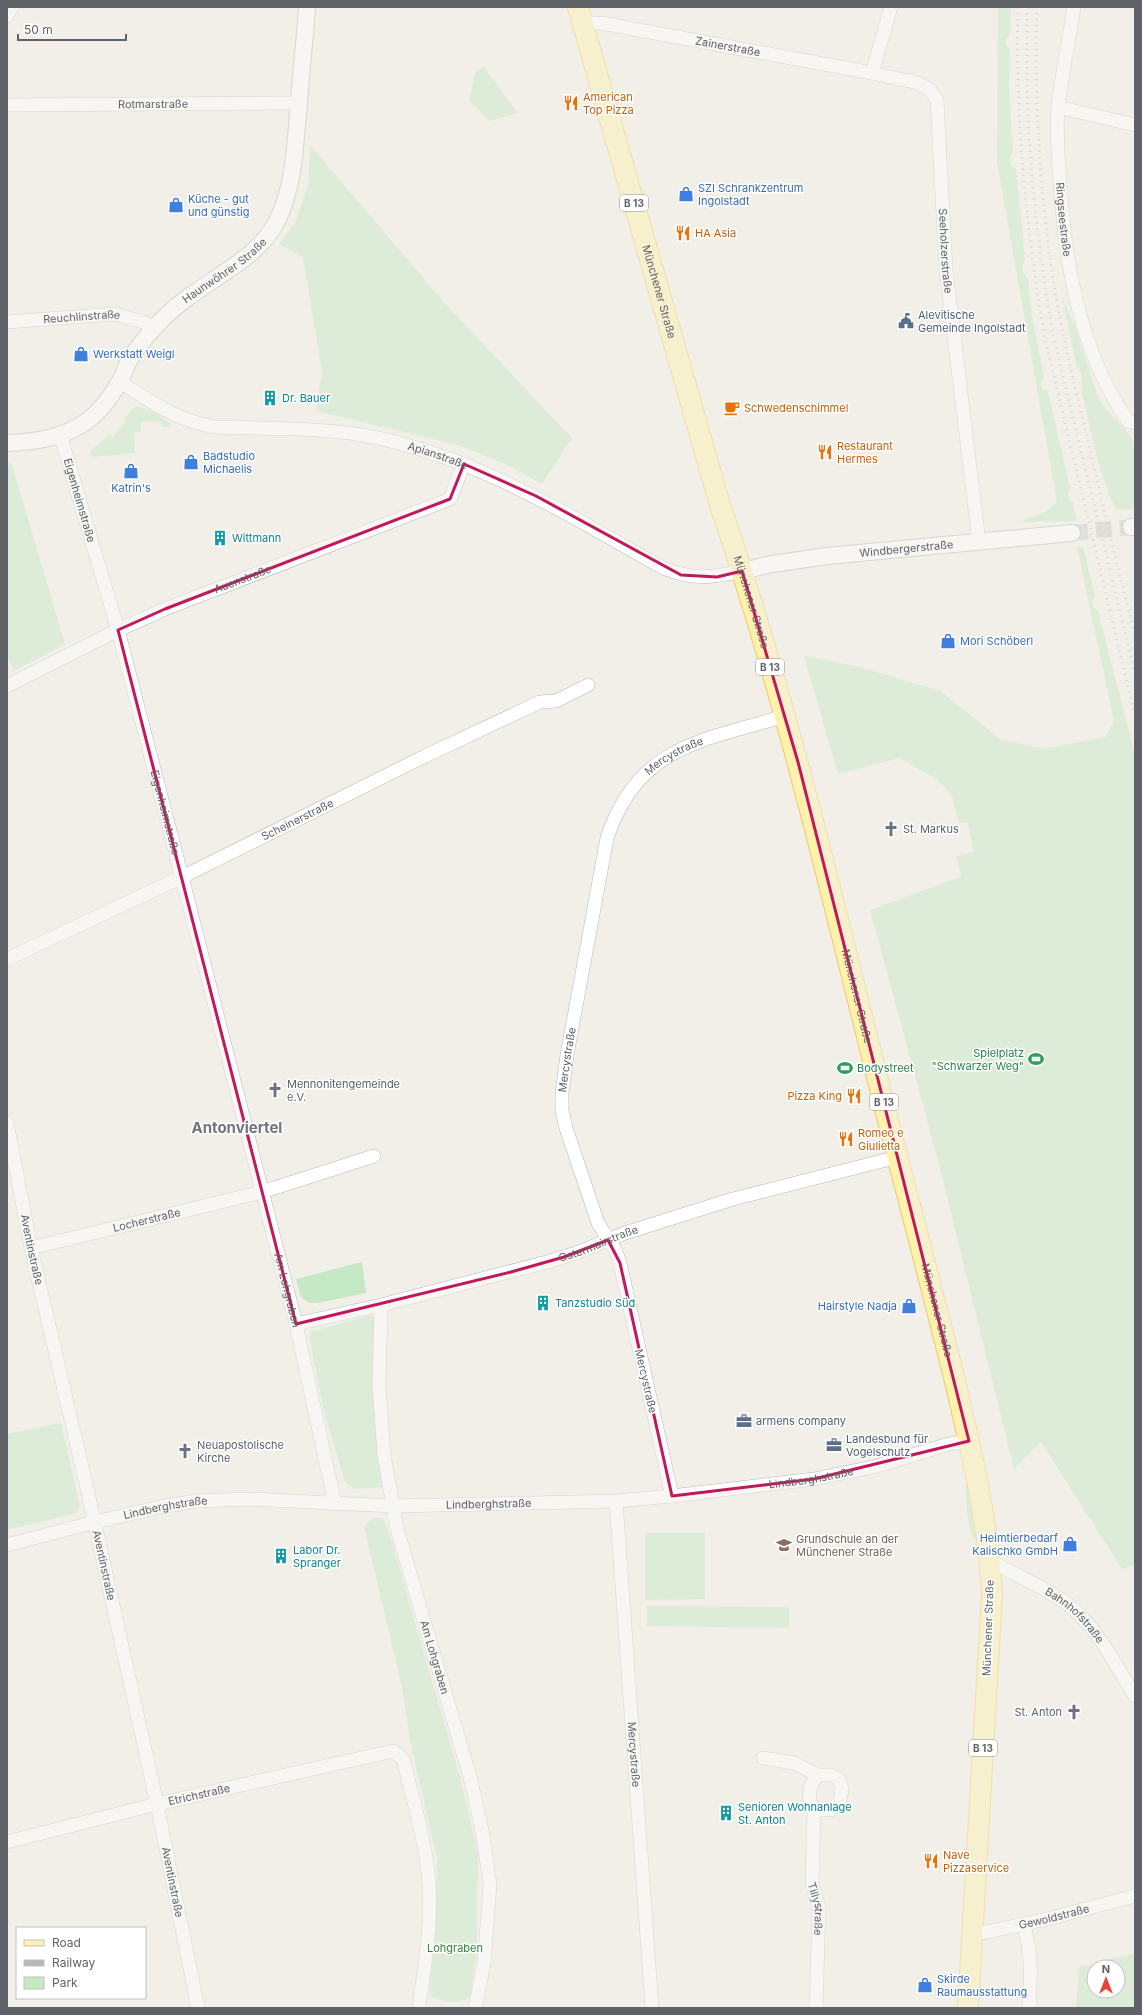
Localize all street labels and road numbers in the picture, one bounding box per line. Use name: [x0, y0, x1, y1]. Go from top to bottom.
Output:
street label: Zainerstraße: [694, 34, 761, 59]
street label: Rotmarstraße: [118, 97, 188, 111]
street label: Ringseestraße: [1053, 182, 1075, 258]
road number: B 13: [620, 195, 648, 211]
street label: Seeholzerstraße: [936, 208, 956, 294]
street label: Haunwöhrer Straße: [180, 235, 270, 306]
street label: Münchener Straße: [639, 243, 679, 340]
street label: Reuchlinstraße: [43, 307, 122, 326]
street label: Apianstraße: [406, 439, 470, 472]
street label: Eigenheimstraße: [60, 456, 99, 544]
street label: Windbergerstraße: [859, 537, 954, 560]
street label: Münchener Straße: [730, 554, 772, 650]
street label: Auenstraße: [212, 562, 273, 596]
road number: B 13: [756, 659, 784, 675]
street label: Mercystraße: [642, 734, 705, 778]
street label: Eigenheimstraße: [148, 769, 183, 857]
street label: Scheinerstraße: [259, 796, 336, 843]
street label: Münchener Straße: [839, 948, 875, 1045]
street label: Mercystraße: [555, 1026, 579, 1093]
road number: B 13: [870, 1094, 898, 1110]
street label: Locherstraße: [111, 1205, 182, 1235]
street label: Aventinstraße: [18, 1213, 46, 1286]
street label: Ostermairstraße: [557, 1222, 640, 1265]
street label: Am Lohgraben: [271, 1251, 304, 1329]
street label: Münchener Straße: [918, 1262, 956, 1359]
street label: Mercystraße: [632, 1348, 660, 1414]
street label: Lindberghstraße: [768, 1464, 855, 1491]
street label: Lindberghstraße: [122, 1494, 208, 1522]
street label: Lindberghstraße: [446, 1496, 532, 1512]
street label: Aventinstraße: [90, 1529, 119, 1602]
street label: Münchener Straße: [979, 1580, 997, 1676]
street label: Bahnhofstraße: [1043, 1584, 1107, 1646]
street label: Am Lohgraben: [417, 1619, 452, 1696]
street label: Mercystraße: [625, 1721, 643, 1788]
road number: B 13: [969, 1740, 997, 1756]
street label: Etrichstraße: [167, 1781, 231, 1808]
street label: Aventinstraße: [159, 1846, 187, 1918]
street label: Tillystraße: [805, 1880, 826, 1936]
street label: Gewoldstraße: [1017, 1901, 1091, 1932]

